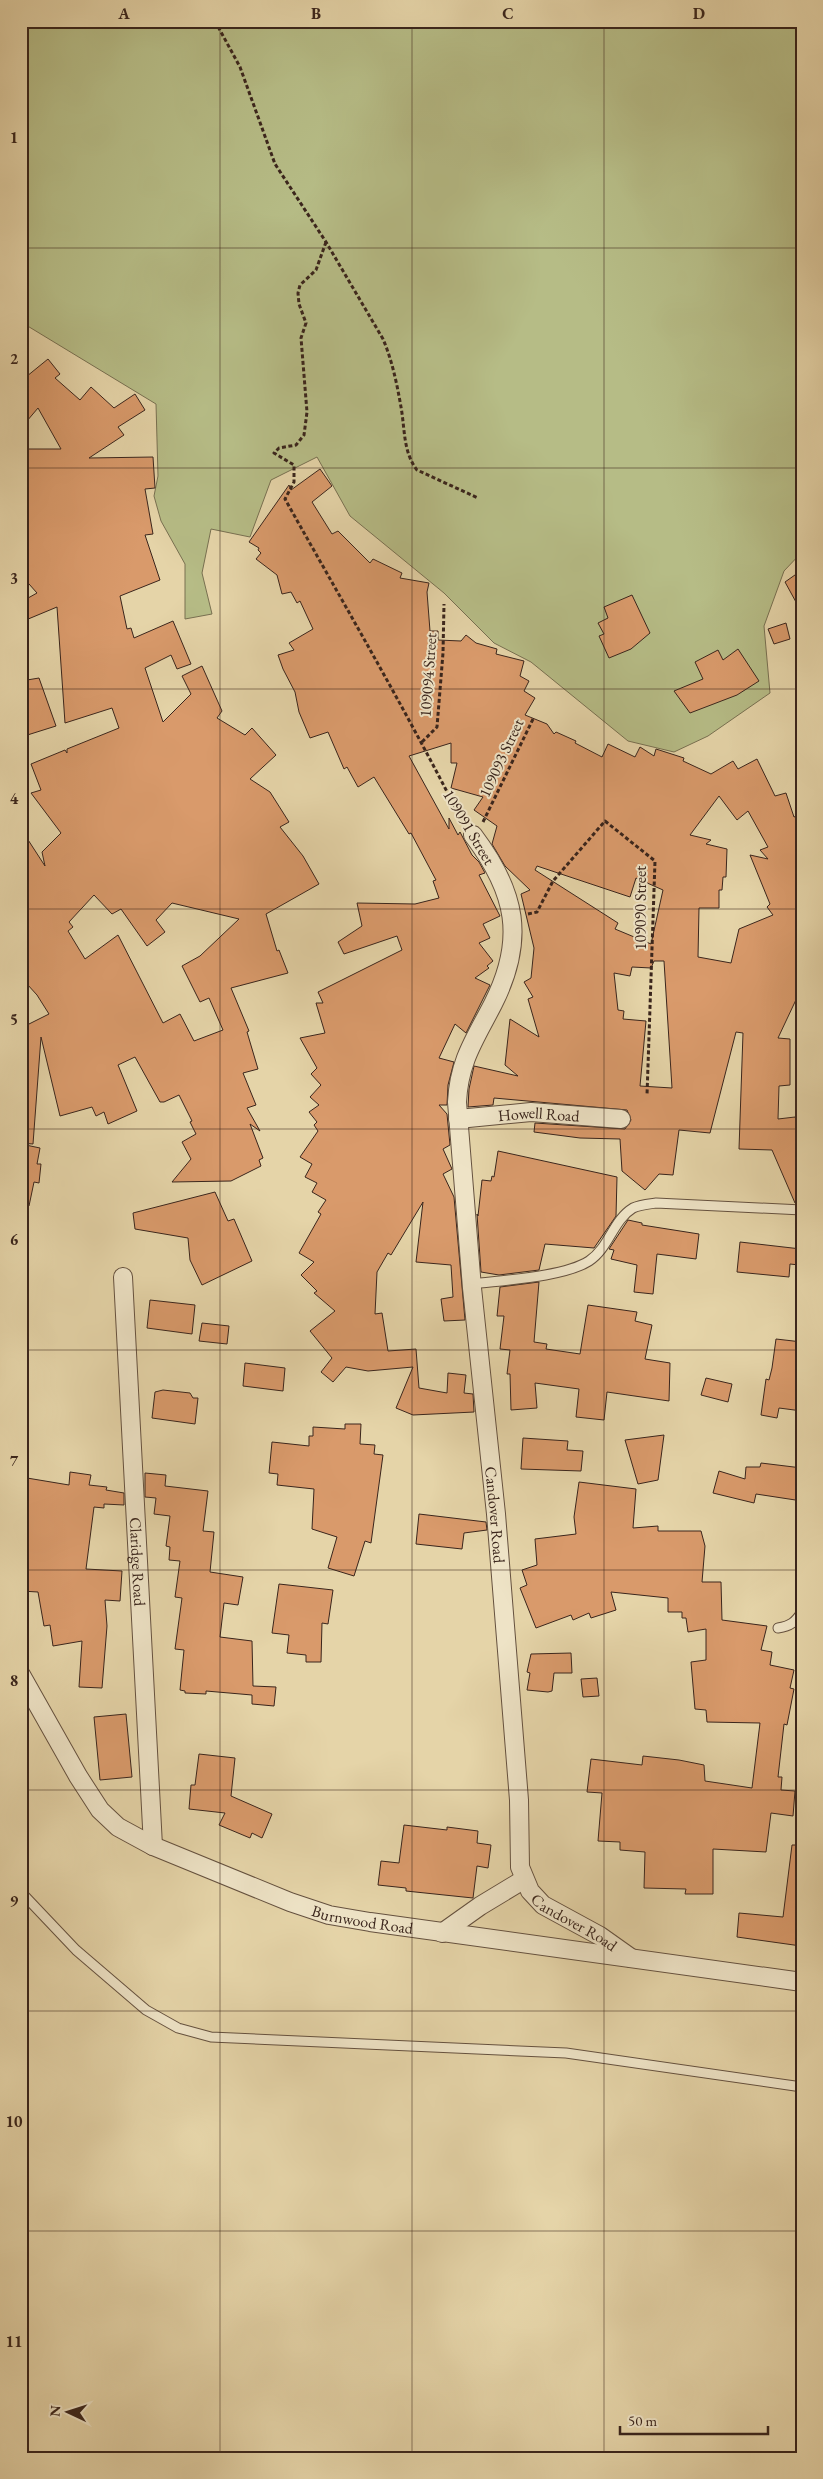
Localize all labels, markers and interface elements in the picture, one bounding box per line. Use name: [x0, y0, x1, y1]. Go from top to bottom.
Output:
text: A: [117, 3, 130, 24]
text: B: [311, 3, 321, 24]
text: C: [502, 3, 514, 24]
text: D: [693, 3, 705, 24]
text: 1: [10, 127, 18, 148]
text: 2: [10, 348, 19, 369]
text: 3: [10, 568, 18, 589]
street label: 109094 Street: [415, 632, 441, 718]
street label: 109093 Street: [474, 715, 528, 801]
street label: 109091 Street: [438, 785, 500, 869]
text: 4: [10, 788, 19, 809]
street label: 109090 Street: [630, 866, 651, 950]
text: 5: [10, 1009, 18, 1030]
street label: Howell Road: [497, 1101, 581, 1126]
text: 6: [10, 1229, 19, 1250]
text: 7: [10, 1450, 19, 1471]
street label: Candover Road: [481, 1465, 510, 1565]
street label: Claridge Road: [125, 1517, 151, 1607]
text: 8: [10, 1670, 18, 1691]
street label: Candover Road: [527, 1888, 622, 1956]
text: 9: [10, 1890, 19, 1911]
street label: Burnwood Road: [309, 1900, 415, 1939]
text: 10: [6, 2111, 23, 2132]
text: 11: [6, 2331, 22, 2352]
north arrow: [42, 2386, 92, 2436]
text: N: [46, 2404, 64, 2417]
scale bar: [620, 2404, 768, 2436]
text: 50 m: [628, 2411, 657, 2430]

